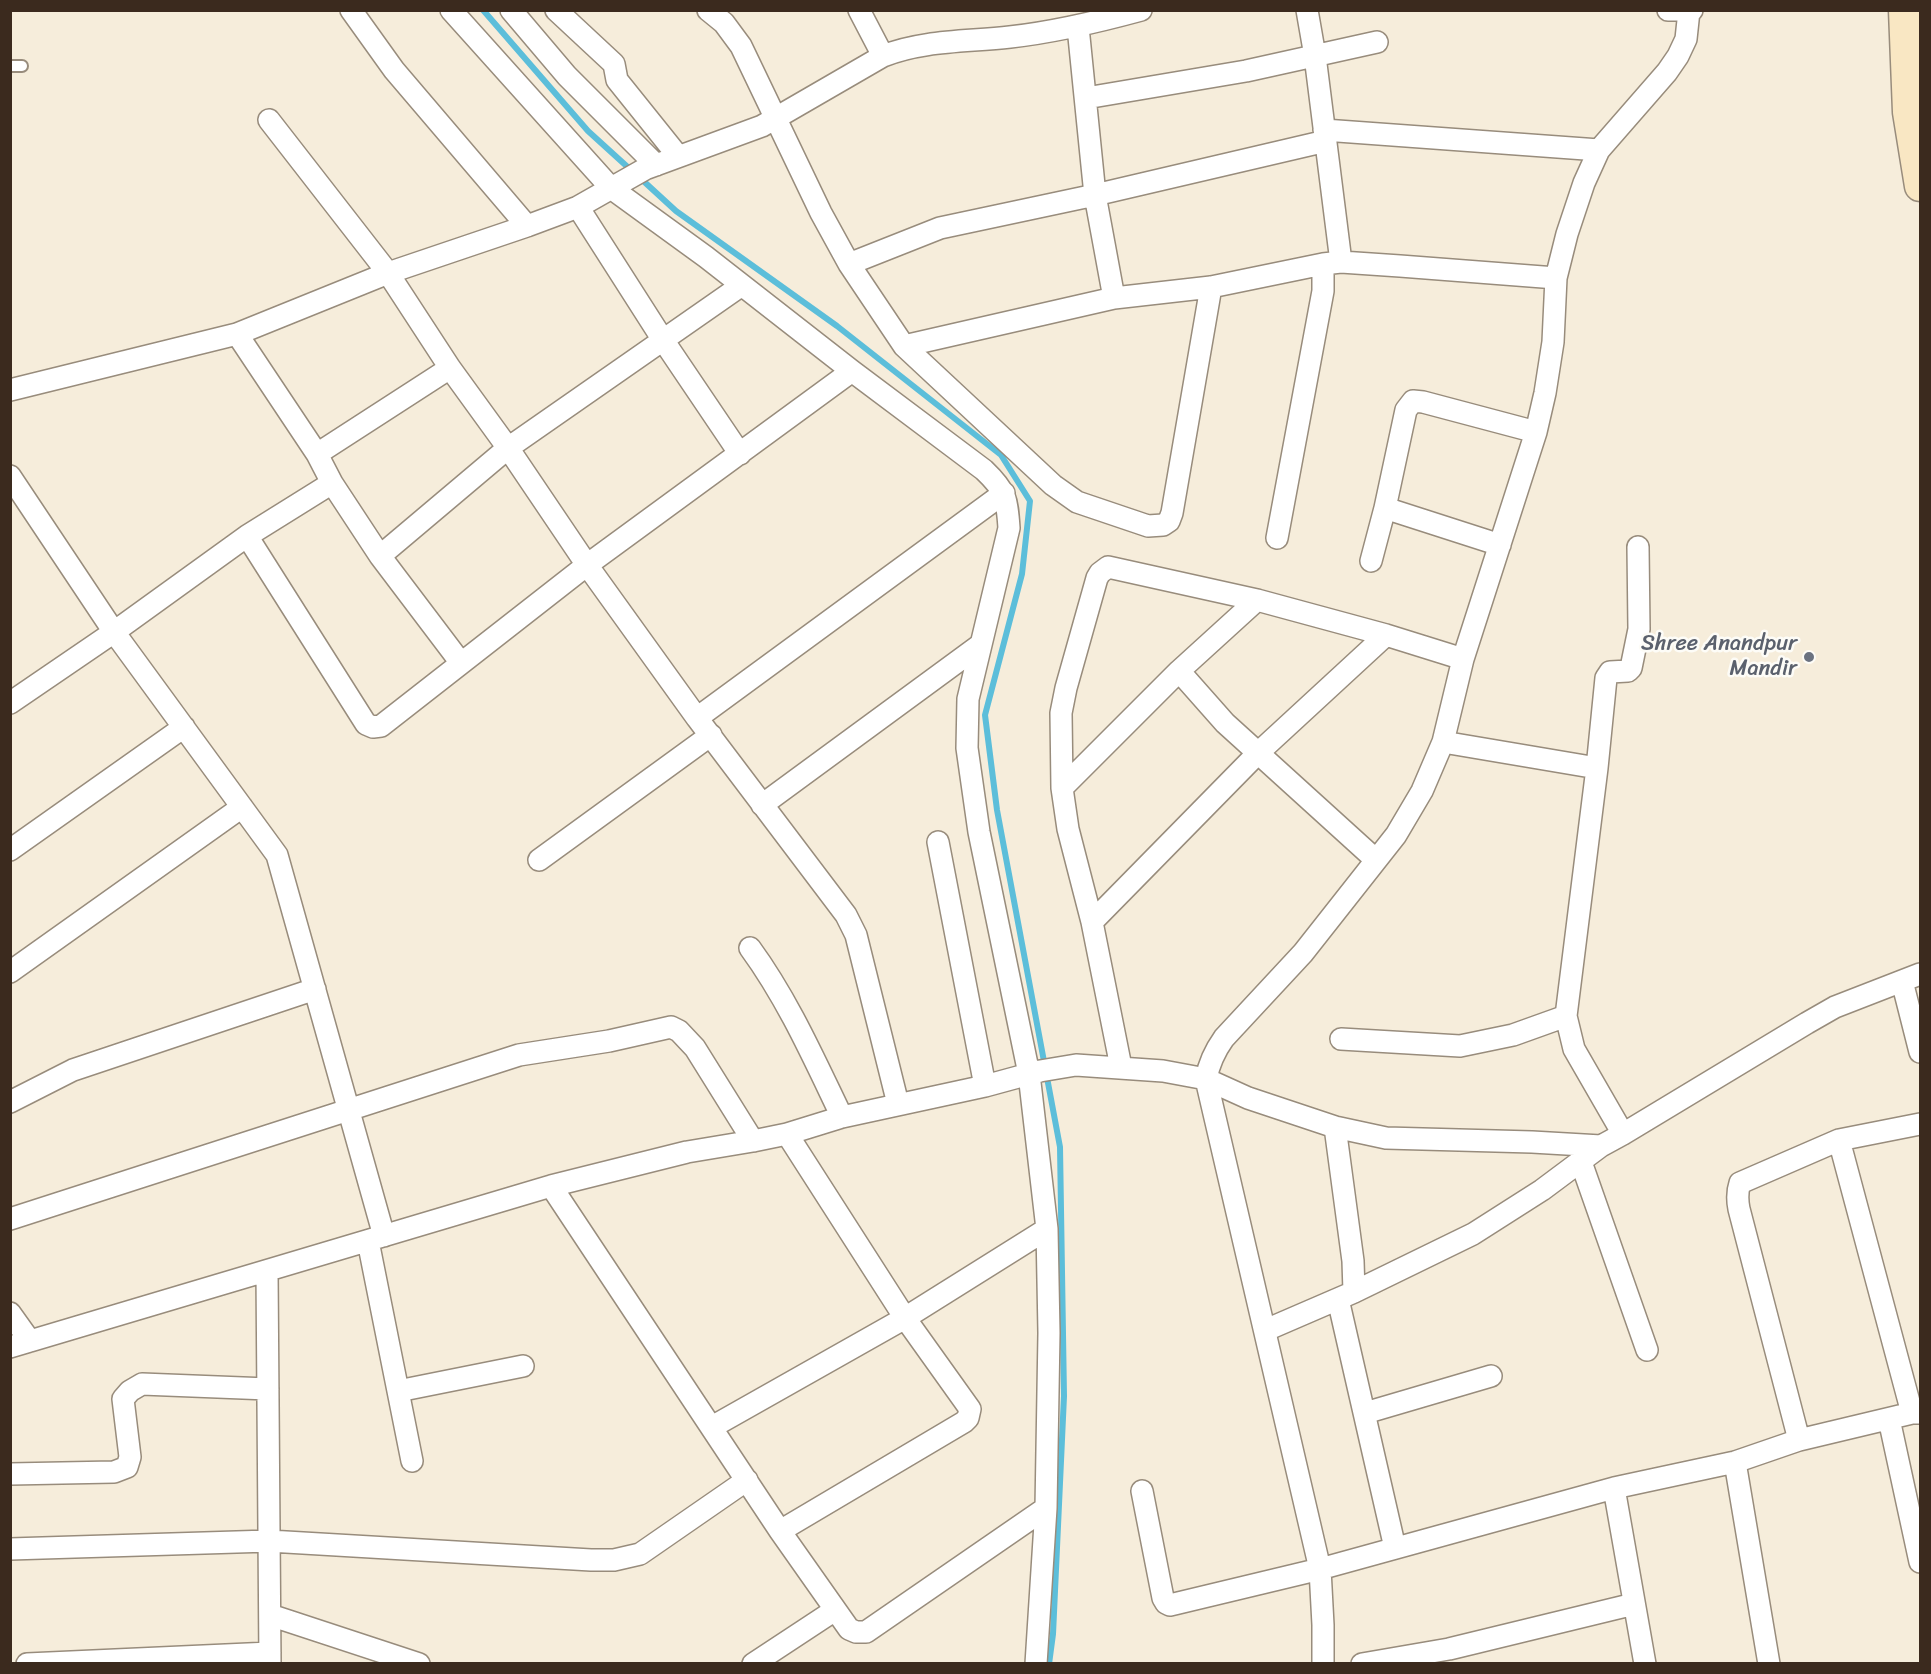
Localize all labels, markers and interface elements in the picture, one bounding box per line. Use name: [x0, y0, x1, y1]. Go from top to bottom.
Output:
place label: Shree Anandpur Mandir: [1641, 631, 1797, 682]
marker: Shree Anandpur Mandir: [1802, 650, 1816, 664]

